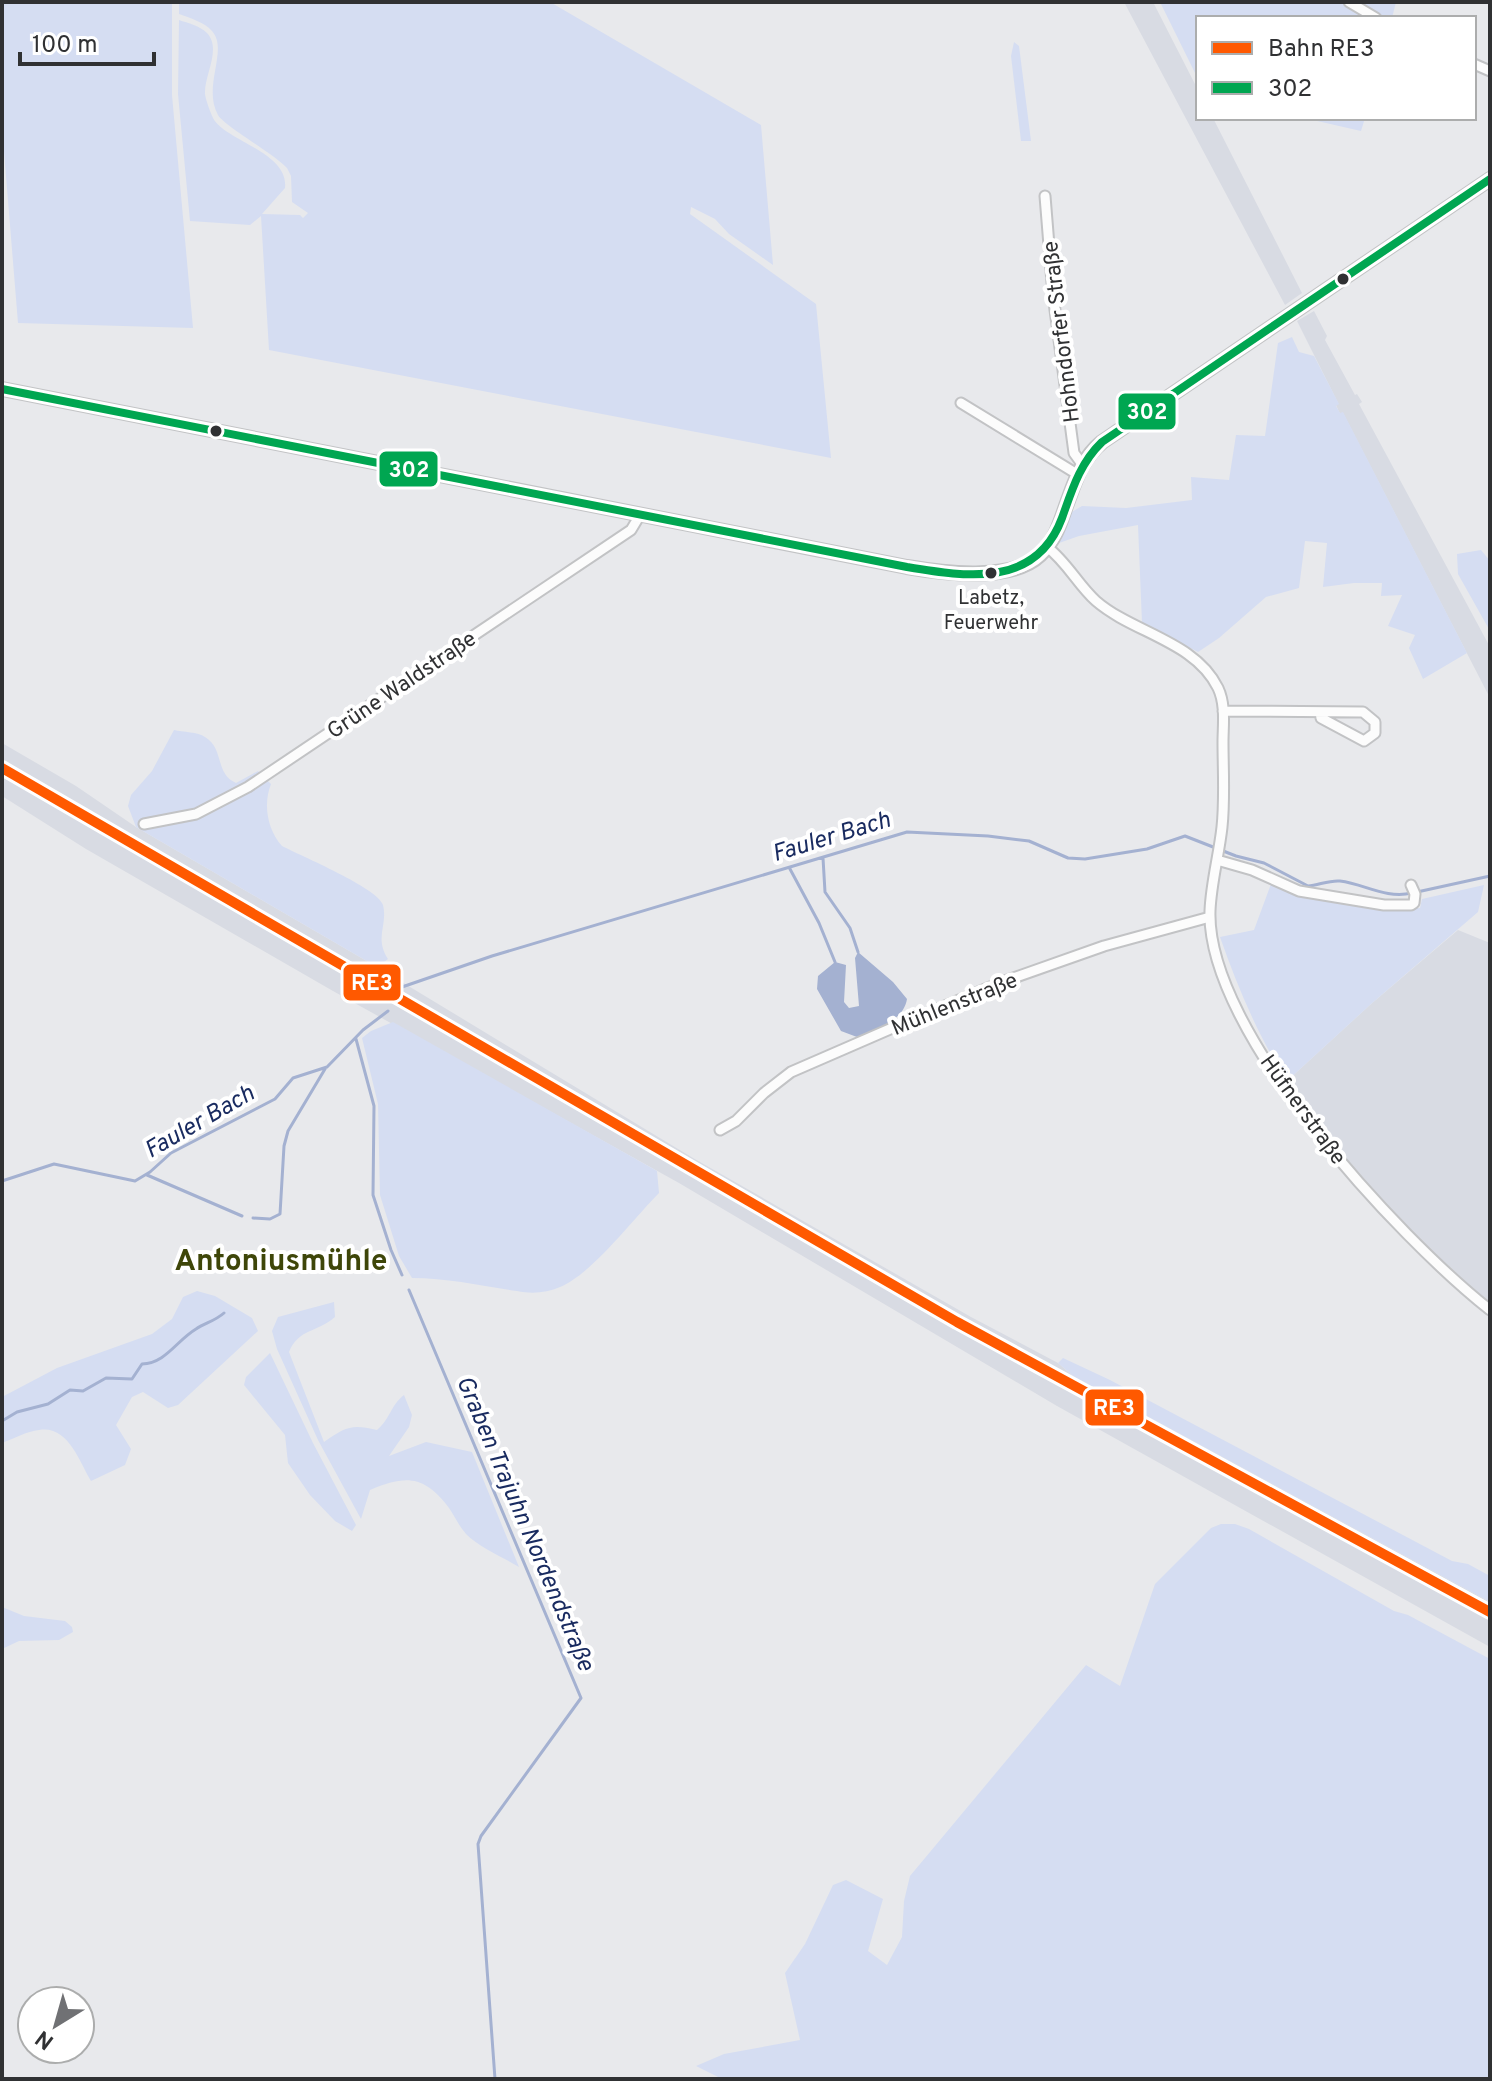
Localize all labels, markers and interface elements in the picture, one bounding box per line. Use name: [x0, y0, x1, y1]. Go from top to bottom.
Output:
scale bar: [20, 16, 154, 66]
legend: [1196, 16, 1476, 120]
text: 100 m: [32, 31, 98, 61]
text: Bahn RE3: [1268, 35, 1374, 65]
text: 302: [1268, 75, 1312, 105]
street label: Hohndorfer Straße: [1038, 239, 1087, 424]
unlabelled marker: [1335, 271, 1351, 287]
line badge: 302: [1117, 392, 1177, 431]
text: 302: [1127, 400, 1167, 427]
unlabelled marker: [208, 423, 224, 439]
line badge: 302: [378, 450, 439, 488]
text: 302: [389, 458, 429, 485]
marker: Labetz, Feuerwehr: [983, 565, 999, 581]
place label: Labetz, Feuerwehr: [944, 586, 1038, 637]
street label: Grüne Waldstraße: [323, 626, 482, 746]
water label: Fauler Bach: [769, 806, 894, 870]
line badge: RE3: [342, 963, 402, 1002]
street label: Mühlenstraße: [888, 968, 1022, 1043]
text: RE3: [351, 971, 393, 998]
street label: Hüfnerstraße: [1253, 1050, 1351, 1171]
water label: Fauler Bach: [140, 1079, 260, 1166]
district label: Antoniusmühle: [174, 1244, 388, 1281]
water label: Graben Trajuhn Nordendstraße: [448, 1372, 600, 1676]
line badge: RE3: [1084, 1388, 1145, 1427]
text: RE3: [1093, 1396, 1135, 1423]
north arrow: [16, 1985, 96, 2065]
text: N: [31, 2023, 60, 2055]

